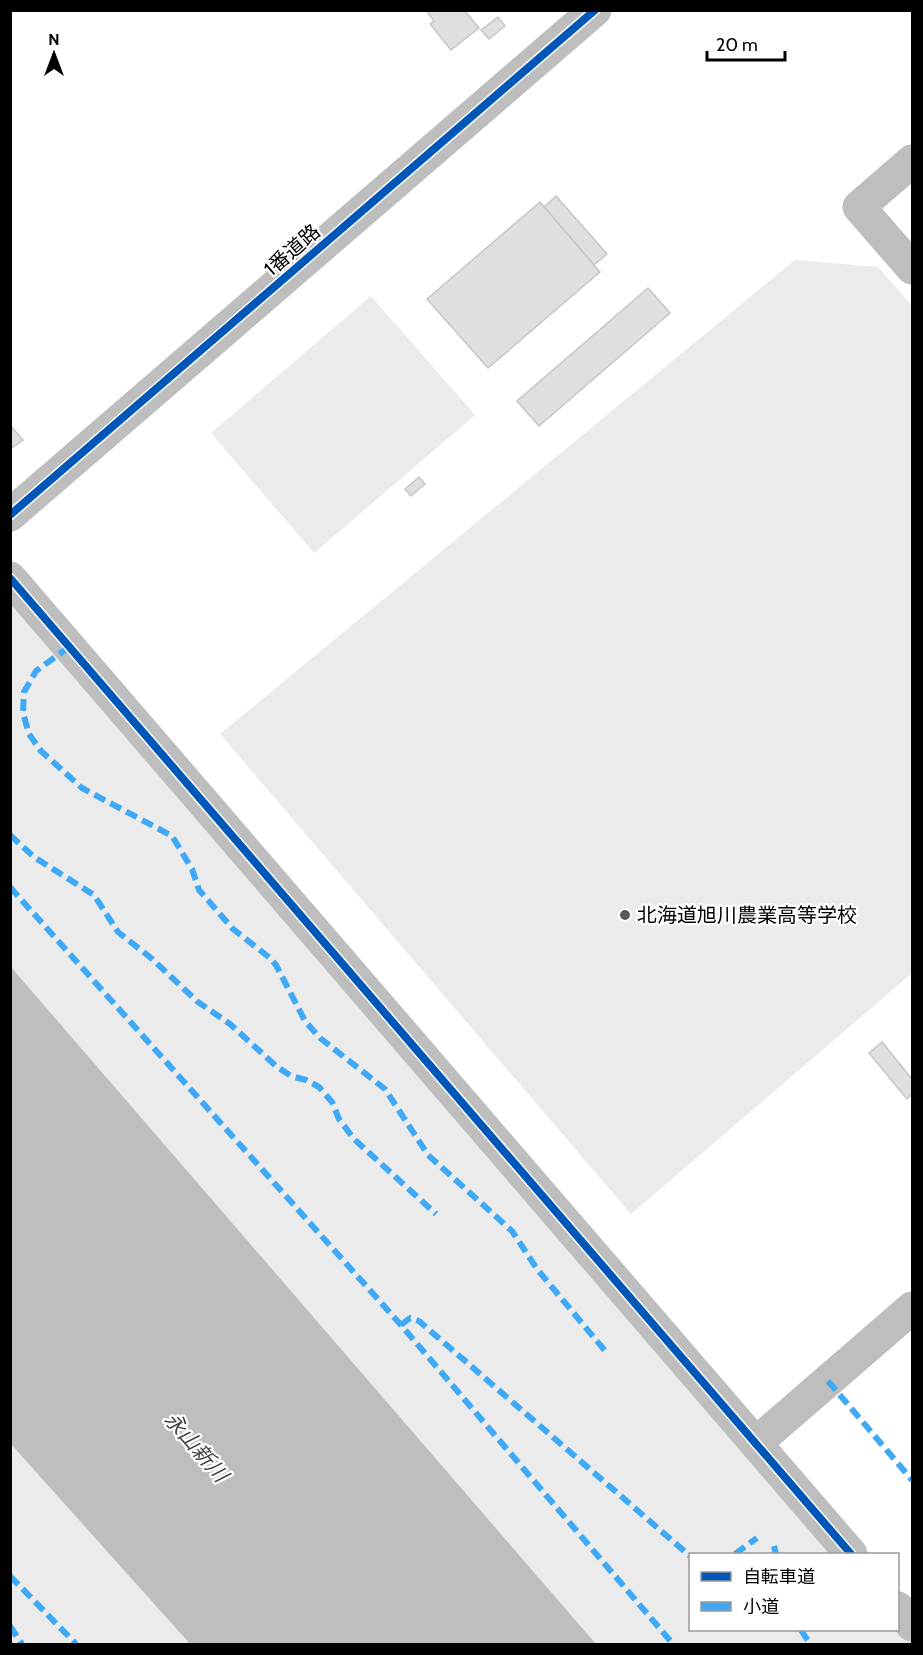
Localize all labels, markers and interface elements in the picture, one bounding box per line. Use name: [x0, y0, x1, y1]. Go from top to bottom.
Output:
north arrow: [24, 24, 84, 84]
scale bar: [707, 24, 785, 62]
text: N: [48, 30, 60, 49]
text: 20 m: [716, 34, 758, 56]
street label: 1番道路: [259, 219, 325, 281]
place label: 北海道旭川農業高等学校: [637, 903, 857, 927]
marker: 北海道旭川農業高等学校: [618, 908, 632, 922]
water label: 永山新川: [159, 1407, 235, 1488]
legend: [689, 1553, 899, 1631]
text: 自転車道: [743, 1566, 815, 1588]
text: 小道: [743, 1596, 779, 1618]

